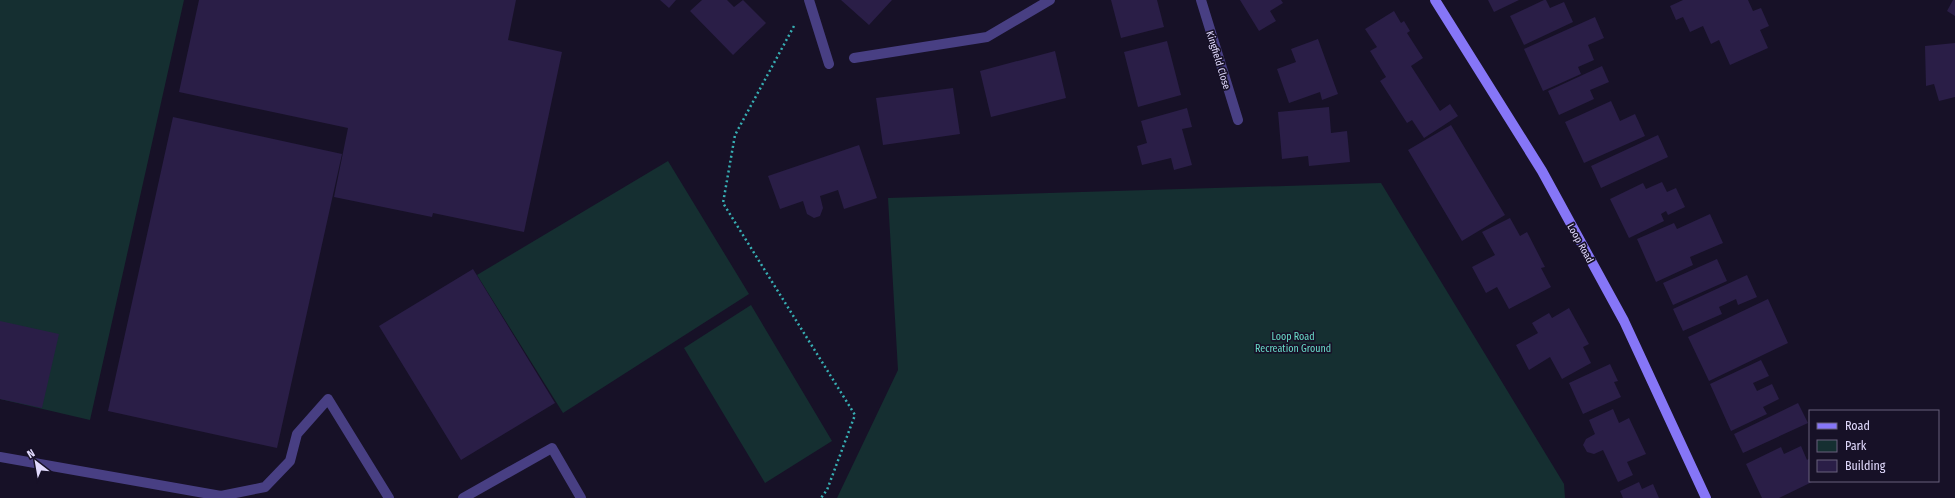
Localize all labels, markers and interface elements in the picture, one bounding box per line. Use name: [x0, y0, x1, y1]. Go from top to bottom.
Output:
street label: Kingfield Close: [1203, 30, 1233, 91]
street label: Loop Road: [1564, 222, 1596, 265]
park label: Loop Road Recreation Ground: [1255, 331, 1331, 355]
legend: [1809, 410, 1939, 482]
text: Road: [1845, 419, 1870, 433]
text: Park: [1845, 439, 1867, 453]
north arrow: [16, 442, 56, 482]
text: N: [25, 447, 37, 461]
text: Building: [1845, 459, 1886, 473]

